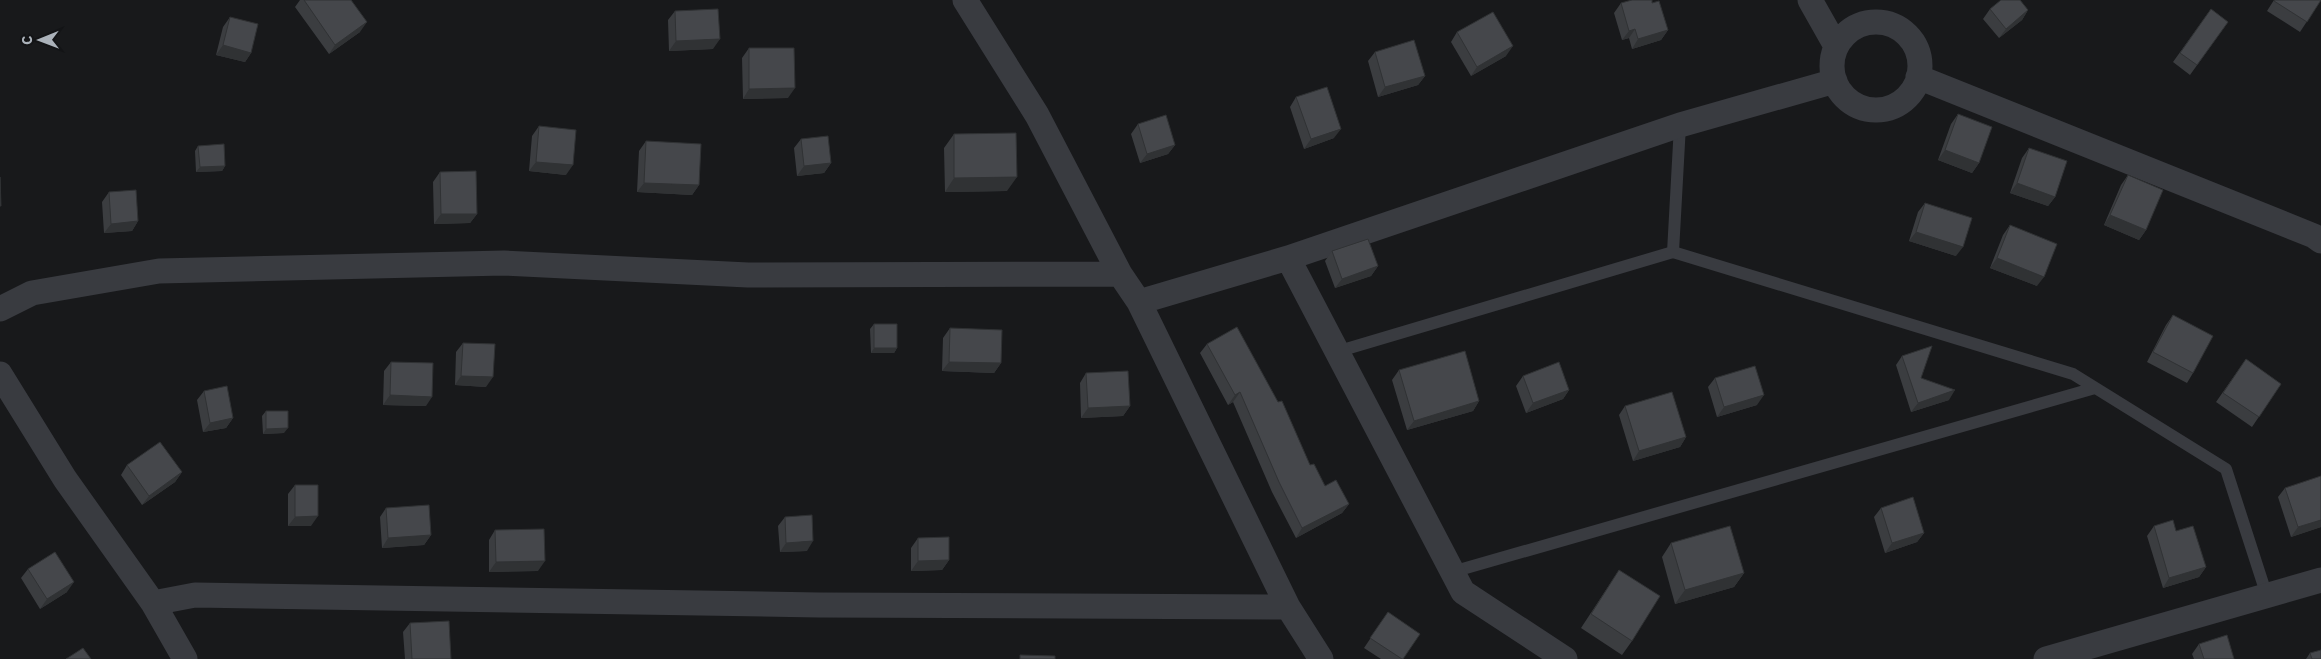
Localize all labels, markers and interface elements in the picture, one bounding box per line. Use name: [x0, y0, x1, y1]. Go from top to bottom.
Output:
north arrow: [15, 15, 65, 65]
text: С: [18, 36, 36, 45]

